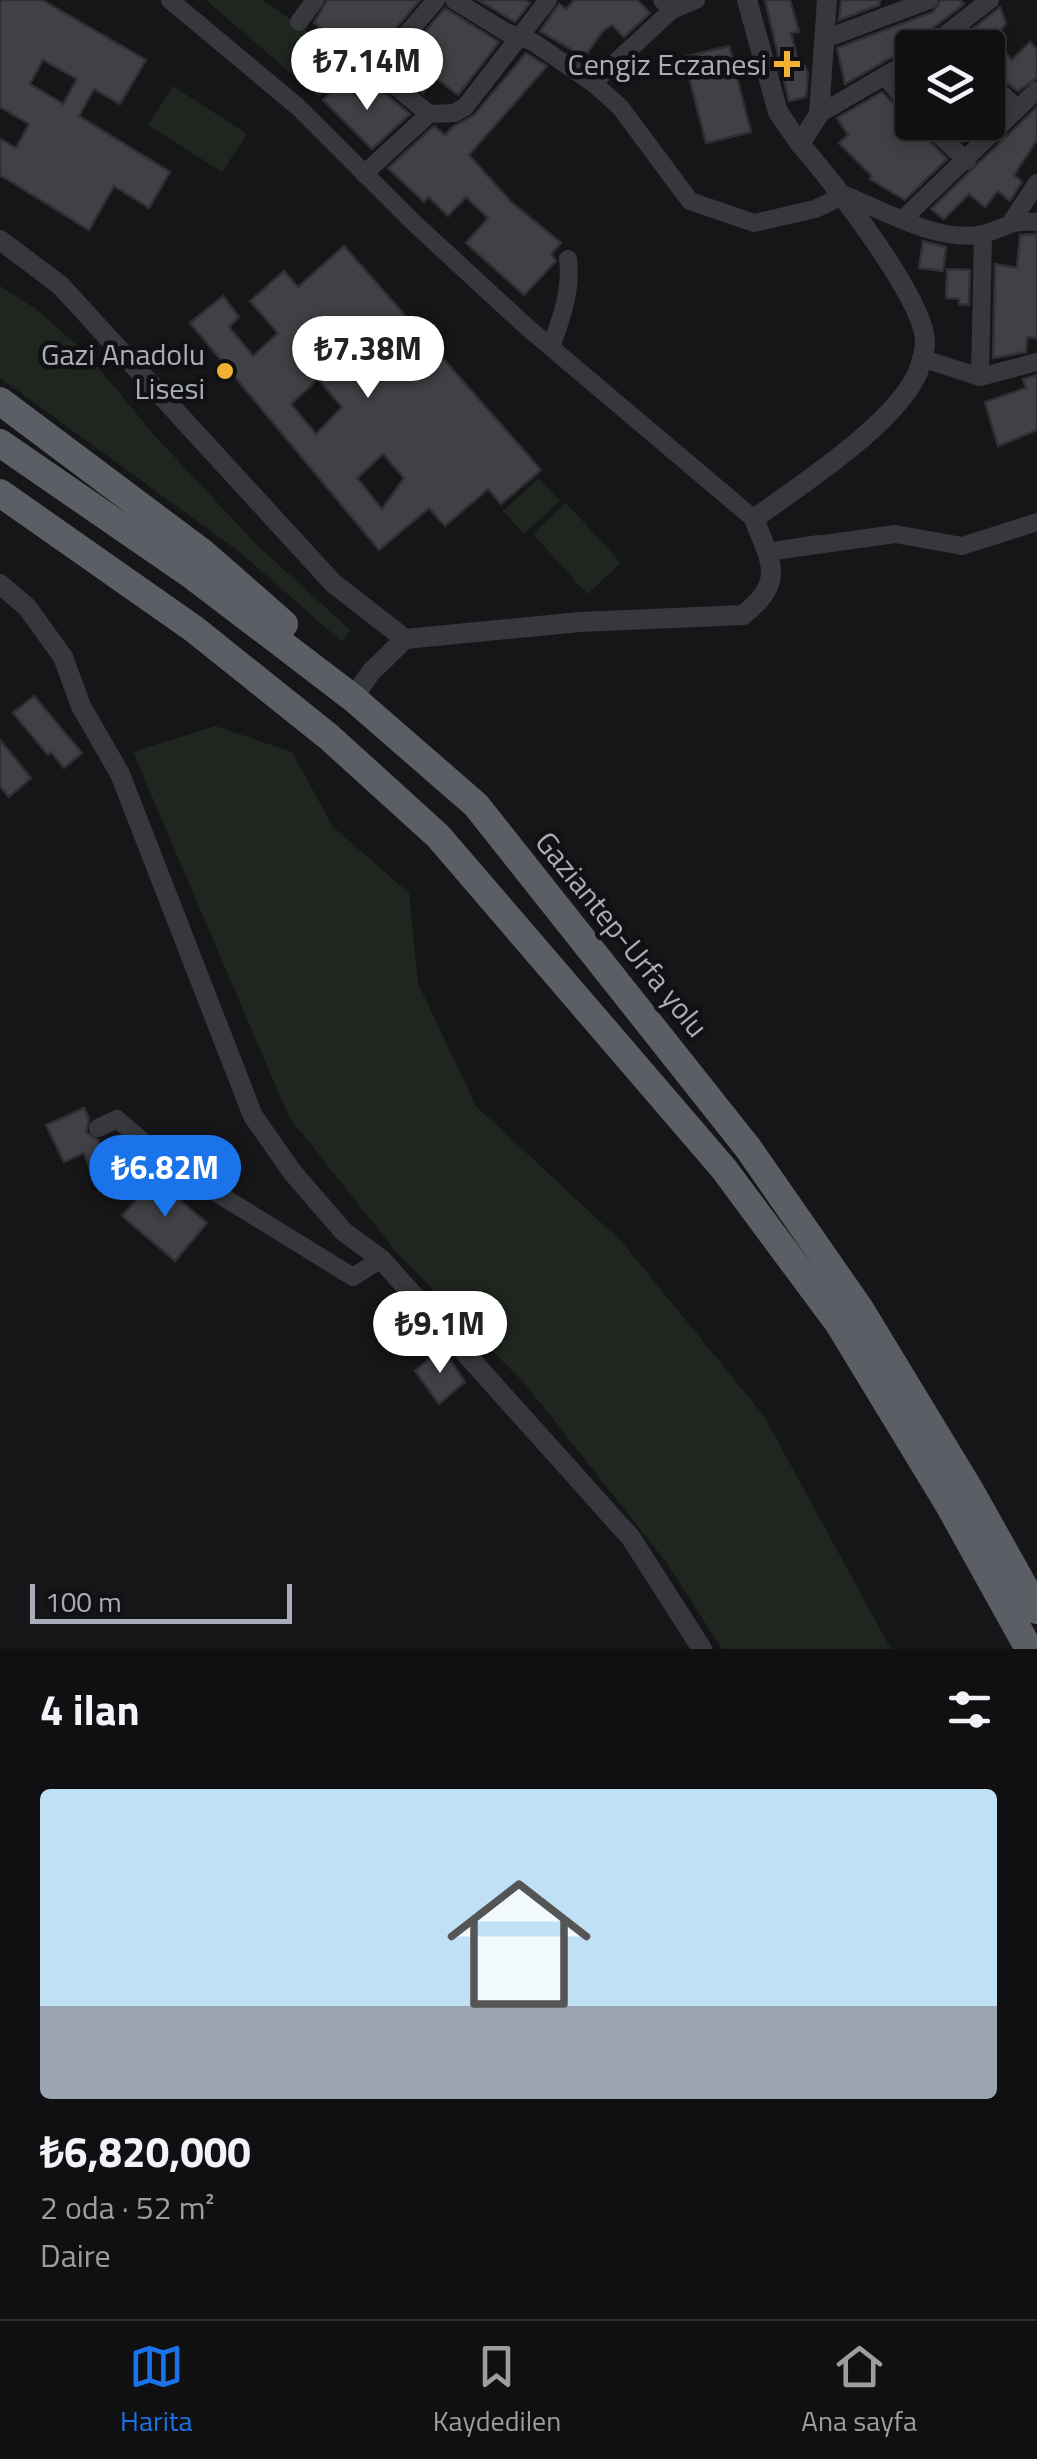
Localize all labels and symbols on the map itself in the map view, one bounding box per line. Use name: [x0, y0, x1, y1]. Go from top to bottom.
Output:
pin: ₺7.14M: [286, 28, 448, 113]
place label: Cengiz Eczanesi: [568, 41, 767, 87]
marker: Cengiz Eczanesi: [776, 53, 798, 75]
pin: ₺7.38M: [287, 316, 449, 401]
place label: Gazi Anadolu Lisesi: [41, 331, 205, 411]
marker: Gazi Anadolu Lisesi: [214, 360, 236, 382]
street label: Gaziantep-Urfa yolu: [524, 821, 720, 1047]
pin: ₺6.82M: [84, 1135, 246, 1220]
pin: ₺9.1M: [370, 1291, 510, 1376]
scale bar: [30, 1579, 292, 1624]

